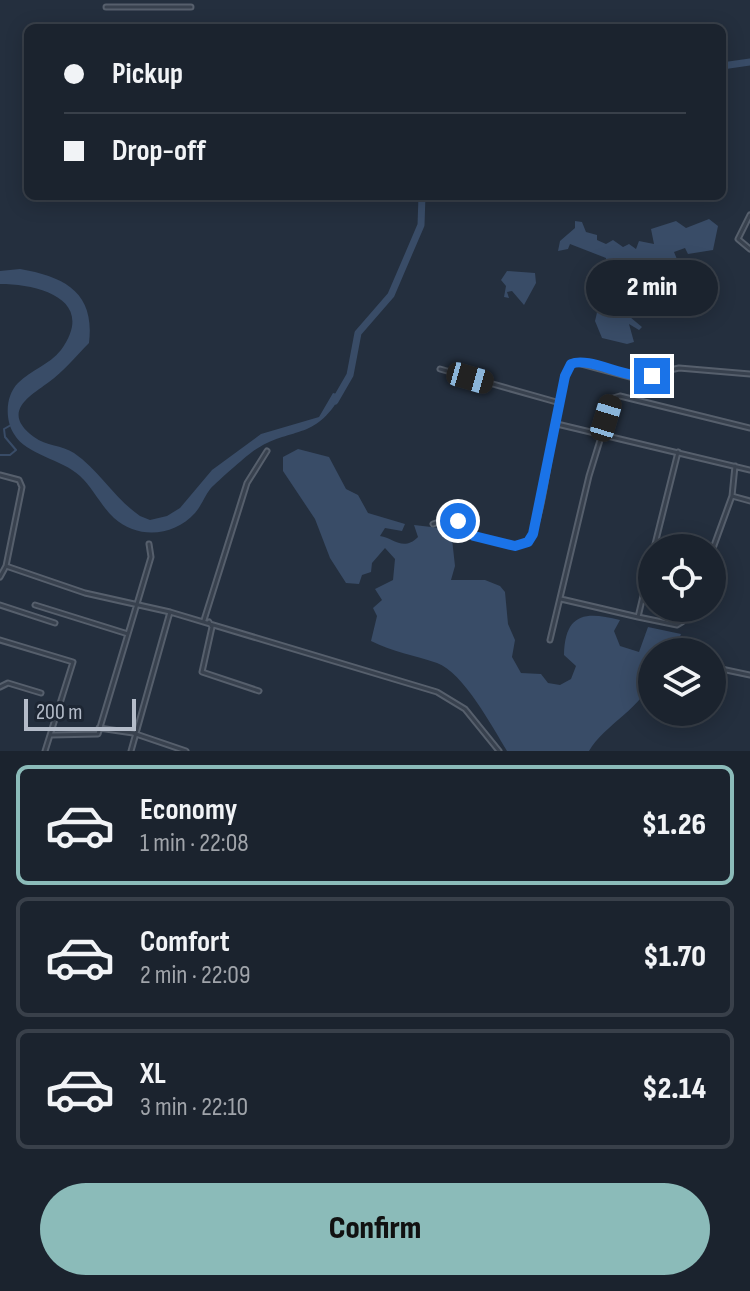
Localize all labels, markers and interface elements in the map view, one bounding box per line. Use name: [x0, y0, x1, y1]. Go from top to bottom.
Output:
text: Pickup: [112, 56, 183, 92]
text: Drop-off: [112, 133, 206, 169]
callout: 2 min: [586, 260, 718, 316]
text: 2 min: [627, 272, 677, 303]
route end: [634, 358, 670, 394]
car: [444, 360, 496, 396]
car: [588, 392, 624, 444]
route start: [440, 503, 476, 539]
map controls: [638, 534, 726, 726]
button: locate: [638, 534, 726, 622]
button: layers: [638, 638, 726, 726]
scale bar: [24, 695, 136, 731]
text: 200 m: [36, 699, 82, 726]
icon: car: [44, 789, 116, 861]
text: Economy: [140, 792, 237, 828]
text: $1.26: [642, 807, 706, 843]
text: 1 min · 22:08: [140, 828, 249, 859]
icon: car: [44, 921, 116, 993]
text: Comfort: [140, 924, 230, 960]
text: $1.70: [643, 939, 706, 975]
text: 2 min · 22:09: [140, 960, 250, 991]
icon: car: [44, 1053, 116, 1125]
text: XL: [140, 1056, 166, 1092]
text: $2.14: [642, 1071, 706, 1107]
text: 3 min · 22:10: [140, 1092, 248, 1123]
button: Confirm: [40, 1183, 710, 1275]

